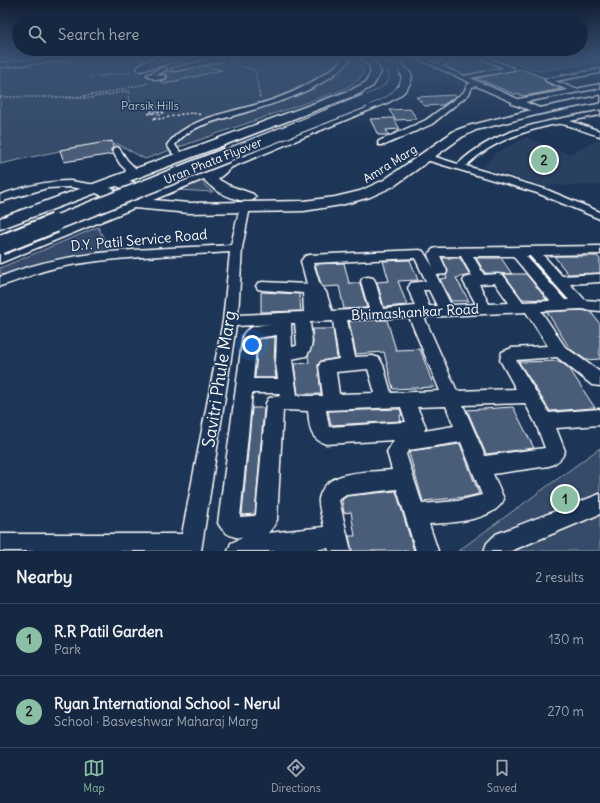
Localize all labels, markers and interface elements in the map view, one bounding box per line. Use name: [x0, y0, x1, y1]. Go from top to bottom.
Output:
search box: [12, 12, 588, 56]
icon: search: [26, 23, 48, 45]
text: Search here: [58, 25, 139, 44]
park label: Parsik Hills: [121, 98, 179, 113]
street label: Uran Phata Flyover: [162, 134, 264, 187]
street label: Amra Marg: [360, 141, 419, 186]
pin: 2: [531, 145, 557, 175]
street label: D.Y. Patil Service Road: [70, 225, 208, 255]
street label: Bhimashankar Road: [351, 300, 479, 324]
street label: Savitri Phule Marg: [197, 309, 241, 449]
your location: [242, 335, 262, 355]
pin: 1: [552, 484, 578, 514]
text: Nearby: [16, 566, 72, 588]
text: 2 results: [535, 569, 584, 586]
text: R.R Patil Garden: [54, 622, 163, 641]
text: 1: [26, 631, 32, 648]
text: 130 m: [548, 631, 584, 648]
text: Park: [54, 641, 81, 658]
text: Ryan International School - Nerul: [54, 694, 280, 713]
text: 2: [25, 703, 33, 720]
text: 270 m: [547, 703, 584, 720]
text: School · Basveshwar Maharaj Marg: [54, 713, 258, 730]
tab: Map: [83, 757, 105, 795]
tab: Directions: [271, 757, 321, 795]
tab: Saved: [487, 757, 517, 795]

